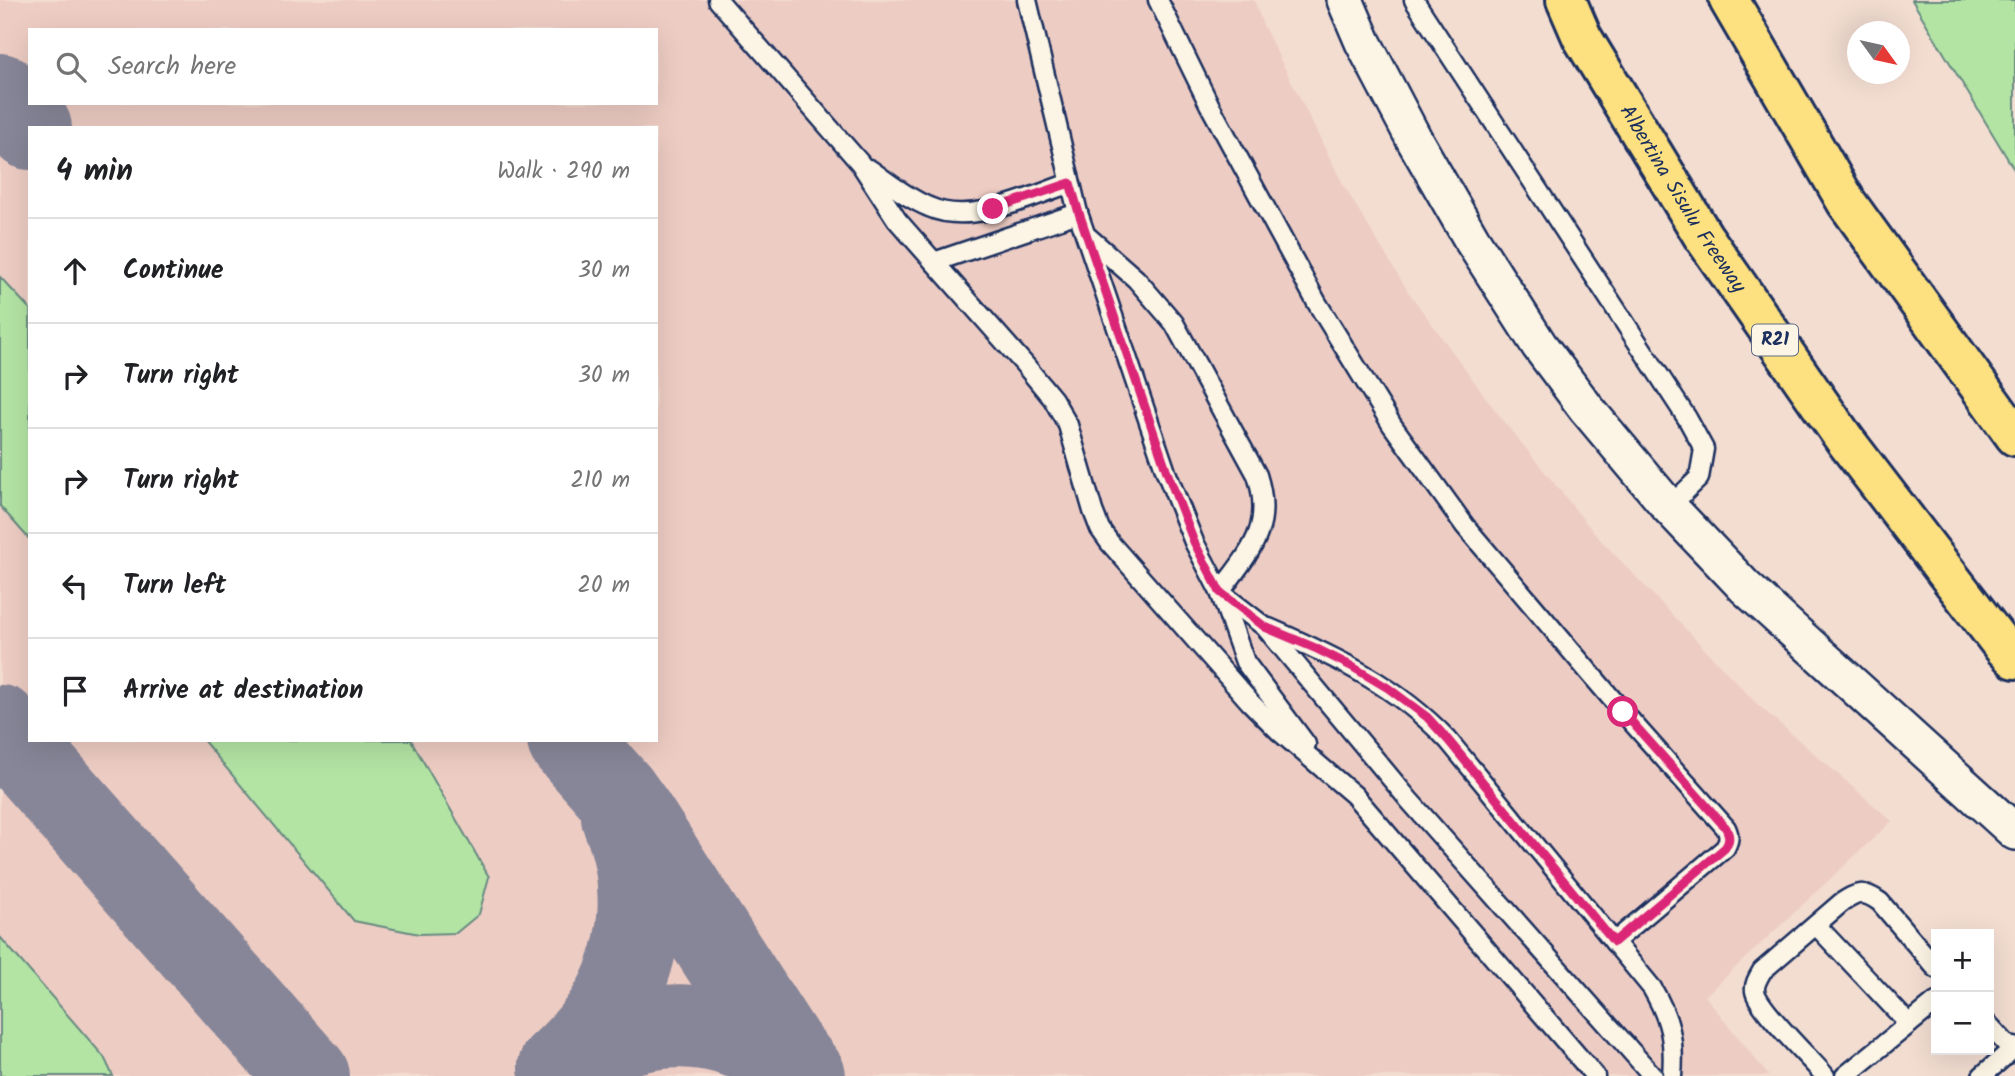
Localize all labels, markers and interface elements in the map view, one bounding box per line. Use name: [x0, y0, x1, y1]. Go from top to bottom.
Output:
north arrow: [1847, 21, 1910, 84]
search box: [28, 28, 658, 105]
text: Search here: [108, 46, 236, 88]
icon: search: [52, 48, 90, 86]
street label: Albertina Sisulu Freeway: [1610, 98, 1755, 300]
text: 4 min: [56, 148, 133, 196]
text: Walk · 290 m: [497, 154, 630, 190]
route end: [977, 193, 1008, 224]
text: Continue: [123, 250, 224, 292]
icon: ahead: [56, 252, 94, 290]
text: 30 m: [578, 253, 630, 289]
road number: R21: [1752, 324, 1798, 356]
text: Turn right: [123, 355, 239, 397]
icon: right: [56, 357, 94, 395]
text: 30 m: [578, 358, 630, 394]
text: Turn right: [123, 460, 239, 502]
icon: right: [56, 462, 94, 500]
text: 210 m: [570, 463, 630, 499]
text: Turn left: [123, 565, 226, 607]
icon: left: [56, 567, 94, 605]
text: 20 m: [578, 568, 630, 604]
text: Arrive at destination: [123, 670, 363, 712]
icon: arrive: [56, 672, 94, 710]
route start: [1607, 696, 1638, 727]
map controls: [1931, 929, 1994, 1055]
button: +: [1931, 929, 1994, 992]
button: −: [1931, 992, 1994, 1055]

